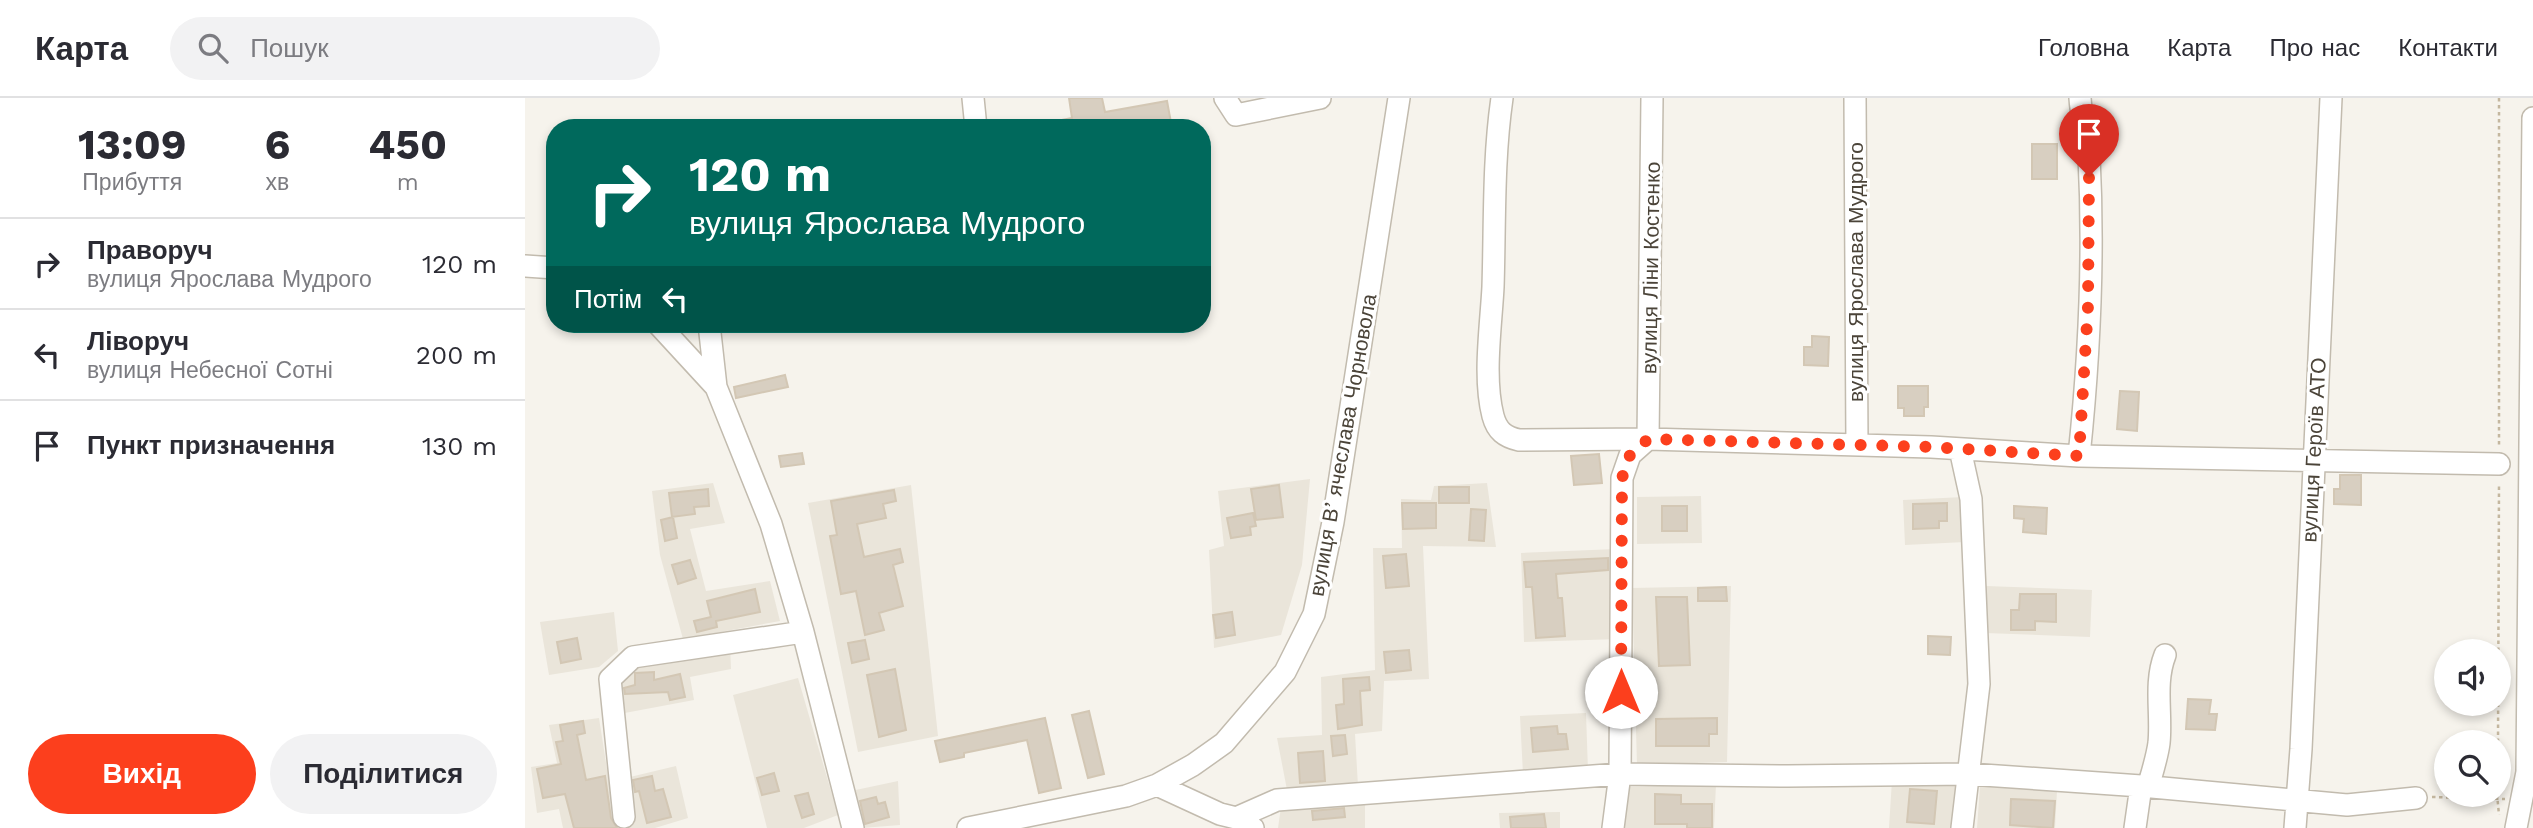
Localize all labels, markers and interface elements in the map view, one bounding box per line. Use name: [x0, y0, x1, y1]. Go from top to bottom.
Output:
search box: [170, 17, 660, 80]
text: Карта: [35, 29, 128, 68]
icon: search: [194, 29, 232, 67]
text: Пошук: [250, 33, 329, 63]
text: Головна: [2038, 34, 2129, 62]
text: Карта: [2167, 34, 2231, 62]
text: Про нас: [2269, 34, 2360, 62]
text: Контакти: [2398, 34, 2498, 62]
pin: [2059, 104, 2119, 176]
icon: arrive: [2070, 115, 2108, 153]
text: 13:09: [78, 120, 187, 169]
text: 6: [265, 120, 290, 169]
text: 450: [368, 120, 447, 169]
street label: вулиця Ярослава Мудрого: [1843, 142, 1868, 402]
text: 120 m: [689, 145, 831, 203]
icon: right: [574, 147, 665, 238]
street label: вулиця Ліни Костенко: [1636, 162, 1665, 374]
text: Прибуття: [82, 169, 182, 196]
text: хв: [266, 169, 289, 196]
text: m: [397, 169, 419, 196]
text: вулиця Ярослава Мудрого: [689, 204, 1085, 242]
text: Праворуч: [87, 235, 213, 265]
icon: right: [28, 245, 66, 283]
text: 120 m: [422, 249, 497, 279]
text: вулиця Ярослава Мудрого: [87, 266, 372, 293]
icon: left: [656, 280, 694, 318]
text: Потім: [574, 284, 642, 314]
street label: вулиця Вʼячеслава Чорновола: [1304, 291, 1382, 598]
text: Ліворуч: [87, 326, 189, 356]
icon: left: [28, 336, 66, 374]
text: 200 m: [416, 340, 497, 370]
text: вулиця Небесної Сотні: [87, 357, 333, 384]
street label: вулиця Героїв АТО: [2296, 357, 2331, 543]
icon: arrive: [28, 427, 66, 465]
text: Пункт призначення: [87, 430, 335, 460]
text: 130 m: [422, 431, 497, 461]
map controls: [2434, 639, 2511, 807]
button: sound: [2434, 639, 2511, 716]
position arrow: [1584, 655, 1658, 729]
button: search: [2434, 730, 2511, 807]
button: Вихід: [28, 734, 256, 814]
button: Поділитися: [270, 734, 497, 814]

